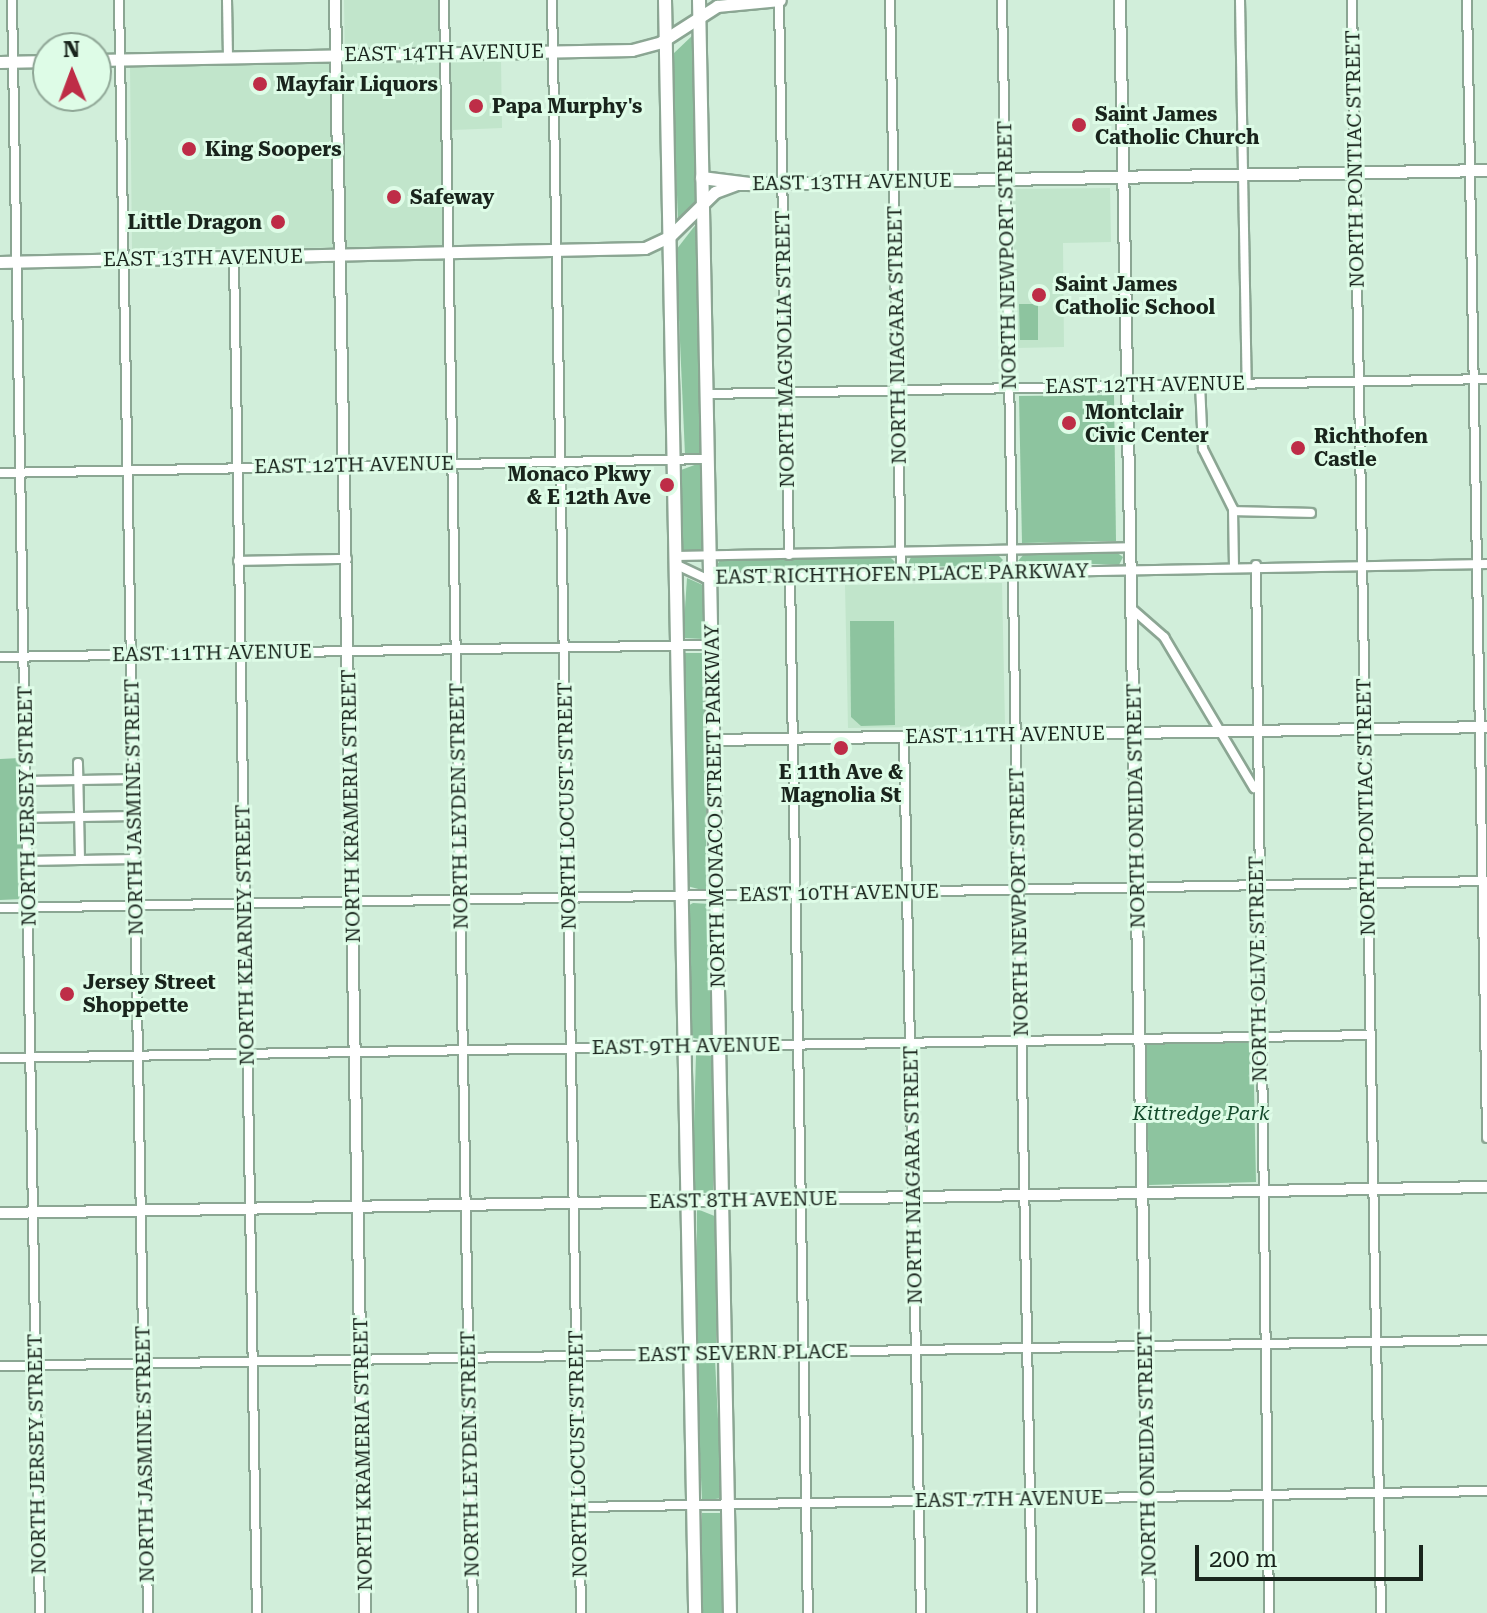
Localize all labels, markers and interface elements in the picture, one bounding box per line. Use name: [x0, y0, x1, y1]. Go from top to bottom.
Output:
street label: NORTH PONTIAC STREET: [1341, 30, 1369, 288]
north arrow: [32, 32, 112, 112]
text: N: [63, 37, 80, 62]
street label: EAST 14TH AVENUE: [344, 39, 544, 67]
place label: Mayfair Liquors: [276, 72, 438, 96]
marker: Mayfair Liquors: [251, 75, 269, 93]
place label: Papa Murphy's: [492, 94, 642, 118]
marker: Papa Murphy's: [467, 97, 485, 115]
place label: Saint James Catholic Church: [1095, 102, 1259, 149]
marker: Saint James Catholic Church: [1070, 116, 1088, 134]
street label: NORTH NEWPORT STREET: [993, 120, 1021, 390]
place label: King Soopers: [205, 137, 342, 161]
marker: King Soopers: [180, 140, 198, 158]
street label: EAST 13TH AVENUE: [752, 168, 952, 196]
place label: Safeway: [410, 185, 494, 209]
marker: Safeway: [385, 188, 403, 206]
street label: NORTH NIAGARA STREET: [883, 206, 911, 464]
place label: Little Dragon: [128, 210, 262, 234]
street label: NORTH MAGNOLIA STREET: [771, 210, 799, 488]
marker: Little Dragon: [269, 213, 287, 231]
street label: EAST 13TH AVENUE: [103, 244, 303, 272]
place label: Saint James Catholic School: [1055, 272, 1215, 319]
marker: Saint James Catholic School: [1030, 286, 1048, 304]
street label: EAST 12TH AVENUE: [1045, 371, 1245, 399]
place label: Montclair Civic Center: [1085, 400, 1209, 447]
marker: Montclair Civic Center: [1060, 414, 1078, 432]
place label: Richthofen Castle: [1314, 424, 1428, 471]
marker: Richthofen Castle: [1289, 439, 1307, 457]
street label: EAST 12TH AVENUE: [254, 451, 454, 479]
place label: Monaco Pkwy & E 12th Ave: [507, 462, 651, 509]
marker: Monaco Pkwy & E 12th Ave: [658, 476, 676, 494]
street label: EAST RICHTHOFEN PLACE PARKWAY: [715, 559, 1089, 589]
street label: NORTH MONACO STREET PARKWAY: [700, 624, 730, 988]
street label: EAST 11TH AVENUE: [112, 639, 312, 667]
street label: NORTH KRAMERIA STREET: [337, 669, 365, 943]
street label: NORTH JASMINE STREET: [120, 678, 148, 936]
street label: NORTH PONTIAC STREET: [1352, 678, 1380, 936]
street label: NORTH LEYDEN STREET: [445, 682, 473, 930]
street label: NORTH LOCUST STREET: [553, 682, 581, 930]
street label: NORTH ONEIDA STREET: [1122, 683, 1150, 929]
street label: NORTH JERSEY STREET: [13, 686, 41, 926]
street label: EAST 11TH AVENUE: [905, 721, 1105, 749]
marker: E 11th Ave & Magnolia St: [832, 739, 850, 757]
place label: E 11th Ave & Magnolia St: [779, 760, 903, 807]
street label: NORTH NEWPORT STREET: [1005, 767, 1033, 1037]
street label: NORTH KEARNEY STREET: [231, 804, 259, 1066]
street label: NORTH OLIVE STREET: [1244, 856, 1272, 1082]
street label: EAST 10TH AVENUE: [739, 879, 939, 907]
place label: Jersey Street Shoppette: [83, 970, 216, 1017]
marker: Jersey Street Shoppette: [58, 985, 76, 1003]
street label: EAST 9TH AVENUE: [591, 1032, 781, 1060]
street label: NORTH NIAGARA STREET: [899, 1046, 927, 1304]
park label: Kittredge Park: [1132, 1101, 1270, 1125]
street label: EAST 8TH AVENUE: [648, 1186, 838, 1214]
street label: NORTH KRAMERIA STREET: [349, 1317, 377, 1591]
street label: NORTH JASMINE STREET: [131, 1325, 159, 1583]
street label: NORTH LEYDEN STREET: [456, 1330, 484, 1578]
street label: NORTH LOCUST STREET: [564, 1330, 592, 1578]
street label: NORTH ONEIDA STREET: [1133, 1331, 1161, 1577]
street label: NORTH JERSEY STREET: [23, 1334, 51, 1574]
street label: EAST SEVERN PLACE: [637, 1339, 849, 1367]
street label: EAST 7TH AVENUE: [914, 1485, 1104, 1513]
scale bar: [1199, 1529, 1427, 1579]
text: 200 m: [1209, 1545, 1277, 1573]

